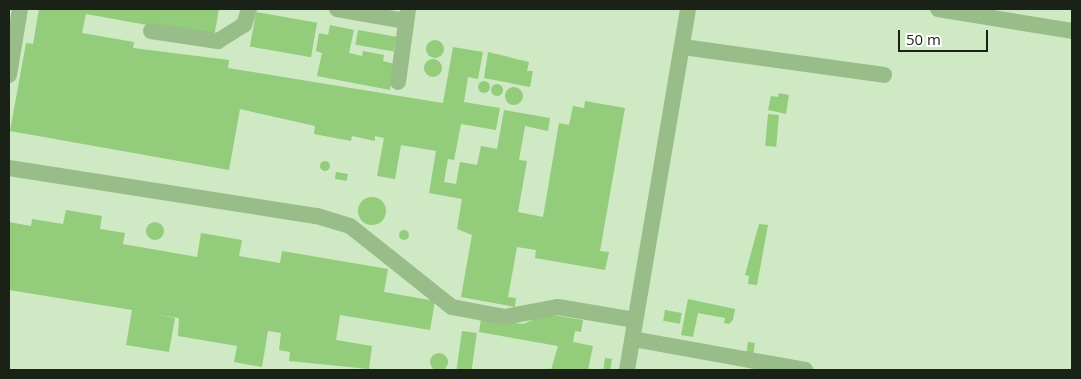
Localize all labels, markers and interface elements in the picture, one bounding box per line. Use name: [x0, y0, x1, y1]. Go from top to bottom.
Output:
scale bar: [901, 20, 991, 52]
text: 50 m: [906, 29, 941, 49]

